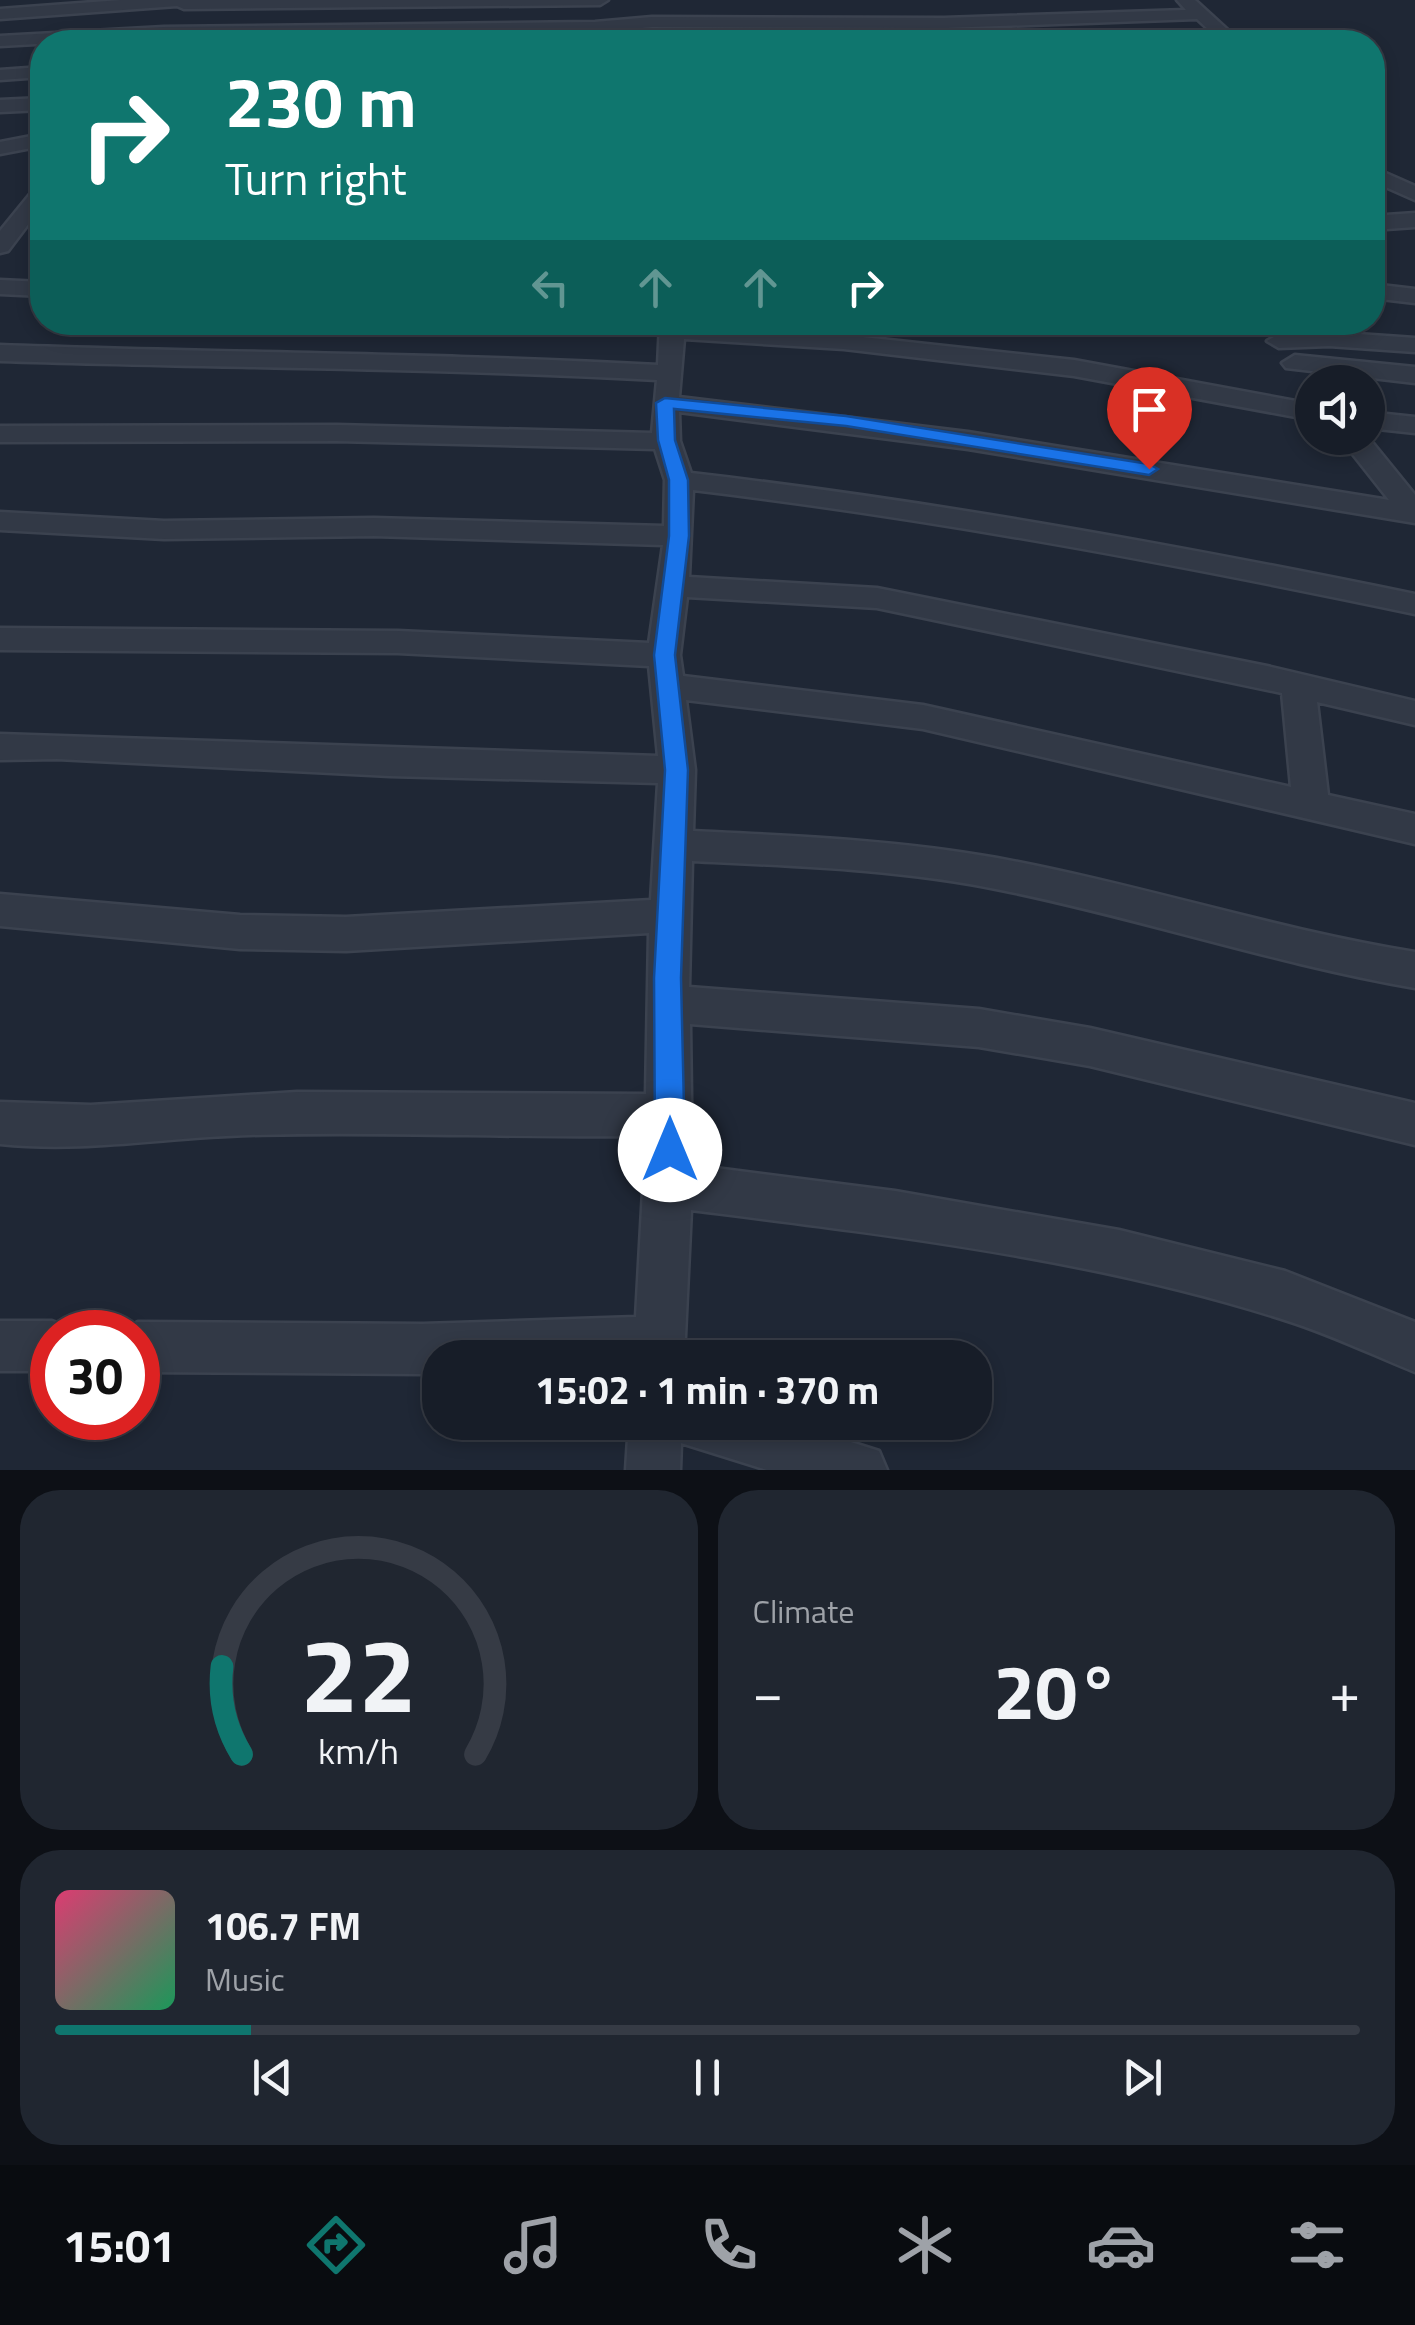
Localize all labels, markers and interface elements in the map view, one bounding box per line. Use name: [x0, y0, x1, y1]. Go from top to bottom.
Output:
text: 230 m: [225, 48, 417, 154]
icon: right: [60, 70, 190, 200]
text: Turn right: [225, 144, 407, 212]
icon: left: [523, 260, 578, 315]
icon: ahead: [628, 260, 683, 315]
icon: ahead: [733, 260, 788, 315]
icon: right: [838, 260, 893, 315]
map controls: [1295, 365, 1385, 455]
button: sound: [1295, 365, 1385, 455]
pin: [1107, 367, 1192, 470]
icon: arrive: [1122, 382, 1177, 437]
position arrow: [618, 1098, 722, 1202]
speed limit sign: 30: [30, 1310, 160, 1440]
text: 15:02 · 1 min · 370 m: [535, 1361, 879, 1419]
text: Climate: [753, 1587, 854, 1635]
text: 22: [301, 1594, 417, 1752]
text: 20°: [993, 1634, 1119, 1748]
text: −: [753, 1650, 783, 1733]
text: +: [1329, 1650, 1360, 1733]
text: km/h: [318, 1723, 399, 1778]
text: 106.7 FM: [205, 1897, 361, 1955]
text: Music: [205, 1955, 285, 2003]
icon: previous: [245, 2050, 300, 2105]
icon: pause: [680, 2050, 735, 2105]
icon: next: [1115, 2050, 1170, 2105]
icon: directions: [301, 2210, 371, 2280]
icon: music: [498, 2210, 568, 2280]
icon: phone: [694, 2210, 764, 2280]
icon: climate: [890, 2210, 960, 2280]
icon: car: [1086, 2210, 1156, 2280]
icon: filters: [1282, 2210, 1352, 2280]
text: 15:01: [63, 2211, 175, 2279]

